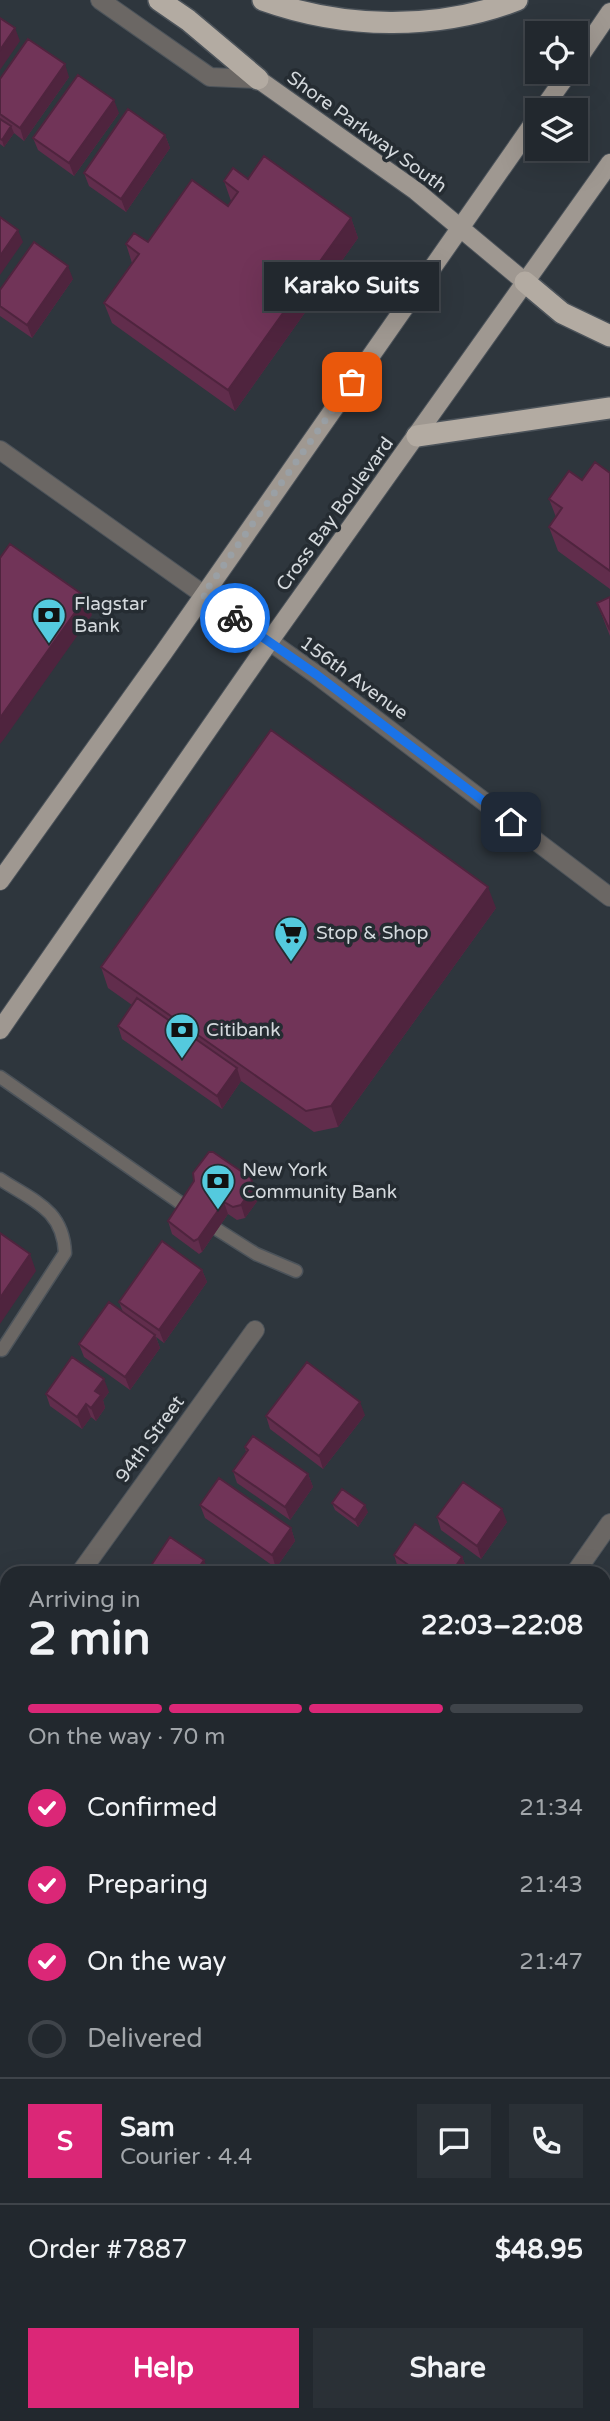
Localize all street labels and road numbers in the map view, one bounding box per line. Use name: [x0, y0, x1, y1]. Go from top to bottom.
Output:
street label: Shore Parkway South: [283, 67, 451, 197]
street label: Cross Bay Boulevard: [272, 433, 398, 595]
street label: 156th Avenue: [296, 632, 412, 724]
street label: 94th Street: [111, 1391, 189, 1487]

